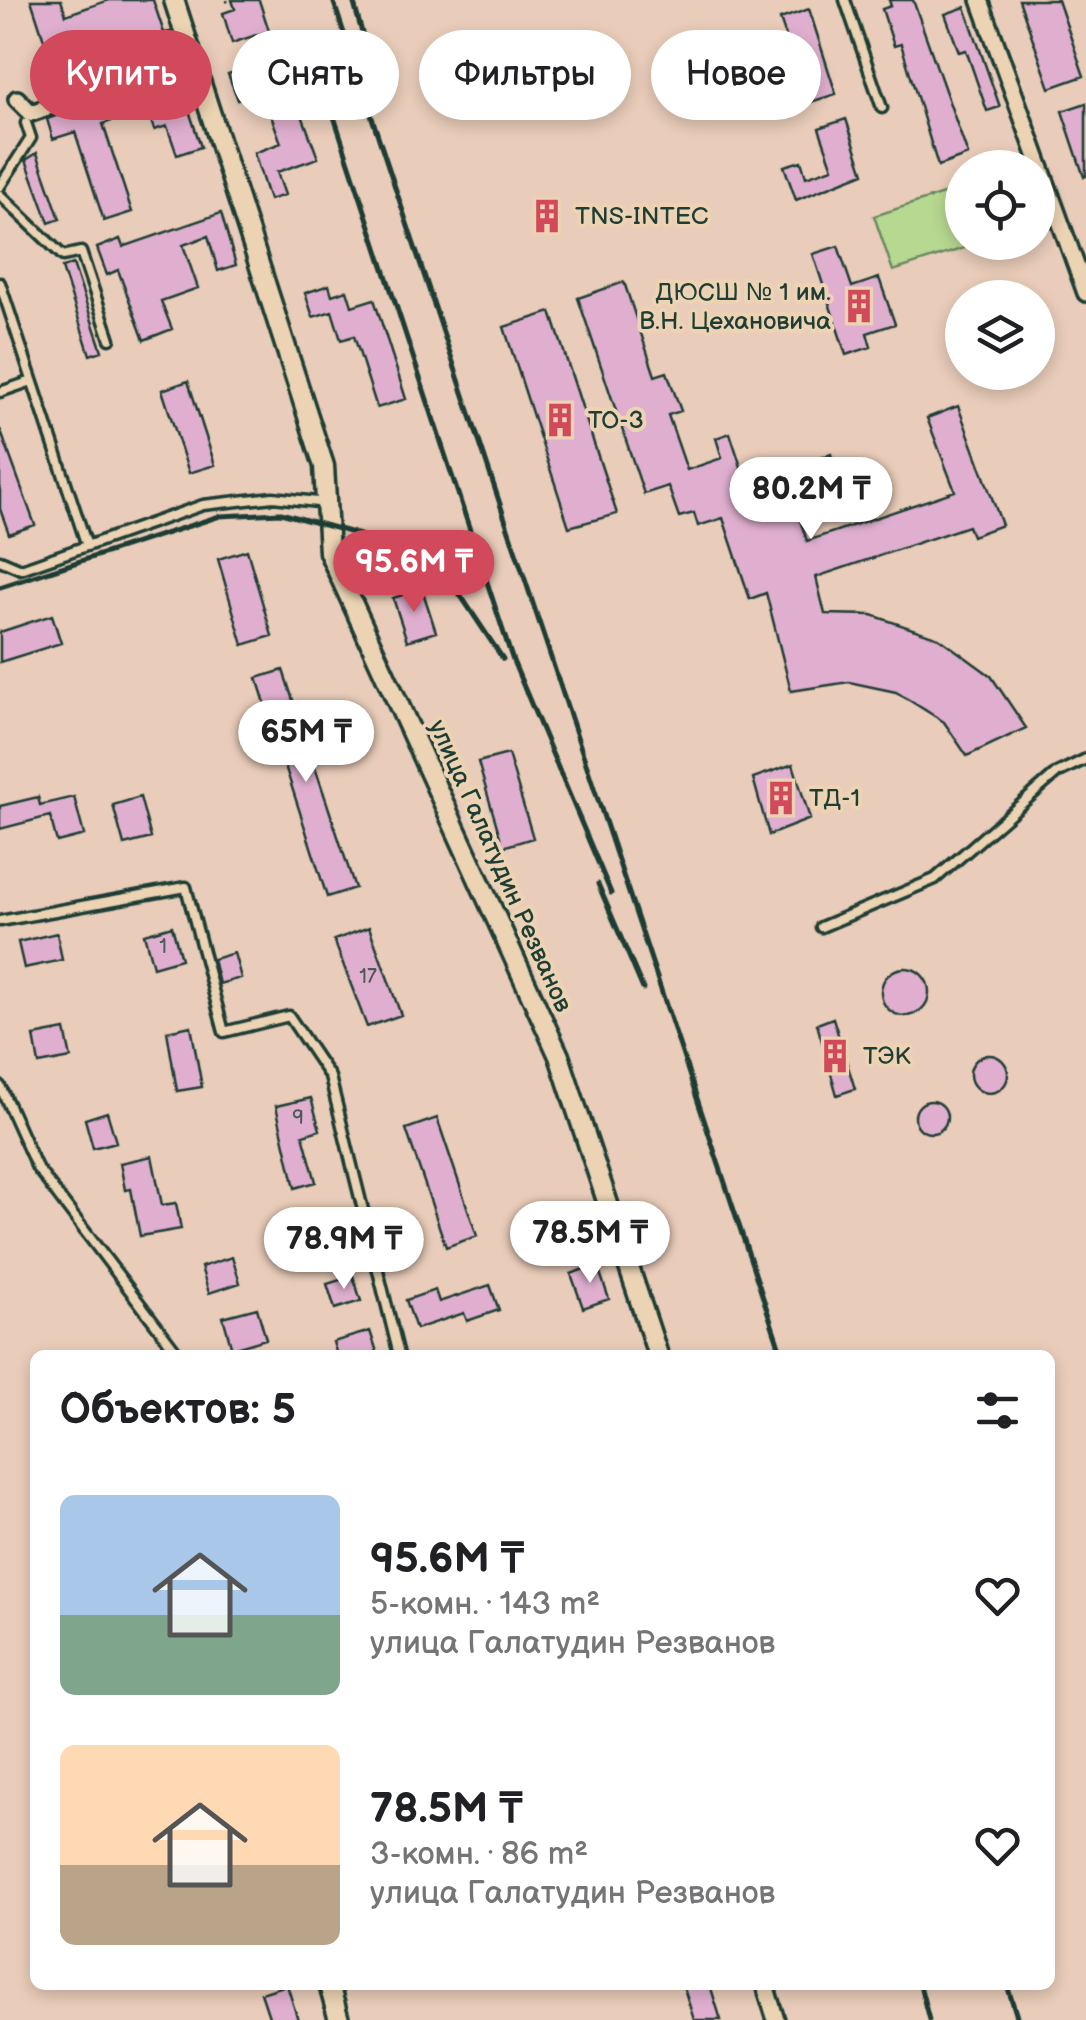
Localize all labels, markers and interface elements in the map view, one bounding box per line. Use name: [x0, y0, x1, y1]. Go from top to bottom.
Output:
chip: Купить: [30, 30, 212, 120]
chip: Снять: [232, 30, 399, 120]
chip: Фильтры: [419, 30, 631, 120]
chip: Новое: [651, 30, 821, 120]
map controls: [945, 150, 1055, 390]
button: locate: [945, 150, 1055, 260]
building icon: TNS-INTEC: [528, 197, 566, 235]
place label: TNS-INTEC: [575, 201, 709, 232]
place label: ДЮСШ № 1 им. В.Н. Цехановича: [639, 277, 831, 337]
button: layers: [945, 280, 1055, 390]
building icon: ДЮСШ № 1 им. В.Н. Цехановича: [840, 287, 878, 325]
building icon: ТО-3: [541, 401, 579, 439]
place label: ТО-3: [588, 405, 644, 436]
pin: 80.2M ₸: [719, 457, 903, 542]
text: 80.2M ₸: [751, 470, 871, 509]
pin: 95.6M ₸: [322, 530, 506, 615]
text: 95.6M ₸: [355, 543, 473, 582]
pin: 65M ₸: [236, 700, 376, 785]
text: 65M ₸: [260, 713, 352, 752]
street label: улица Галатудин Резванов: [421, 715, 579, 1017]
building icon: ТД-1: [762, 779, 800, 817]
place label: ТД-1: [809, 783, 860, 814]
house number: 1: [159, 935, 167, 959]
house number: 17: [359, 965, 377, 989]
building icon: ТЭК: [816, 1037, 854, 1075]
place label: ТЭК: [863, 1041, 911, 1072]
house number: 9: [292, 1106, 304, 1130]
pin: 78.5M ₸: [498, 1201, 682, 1286]
pin: 78.9M ₸: [252, 1207, 436, 1292]
text: 78.5M ₸: [532, 1214, 648, 1253]
text: 78.9M ₸: [286, 1220, 402, 1259]
icon: filters: [970, 1383, 1025, 1438]
text: Объектов: 5: [60, 1385, 296, 1436]
text: 95.6M ₸: [370, 1534, 524, 1585]
icon: home: [140, 1535, 260, 1655]
icon: heart: [970, 1568, 1025, 1623]
text: 5-комн. · 143 m²: [370, 1585, 600, 1624]
text: улица Галатудин Резванов: [370, 1624, 775, 1663]
text: 78.5M ₸: [370, 1784, 522, 1835]
icon: home: [140, 1785, 260, 1905]
icon: heart: [970, 1818, 1025, 1873]
text: 3-комн. · 86 m²: [370, 1835, 588, 1874]
text: улица Галатудин Резванов: [370, 1874, 775, 1913]

